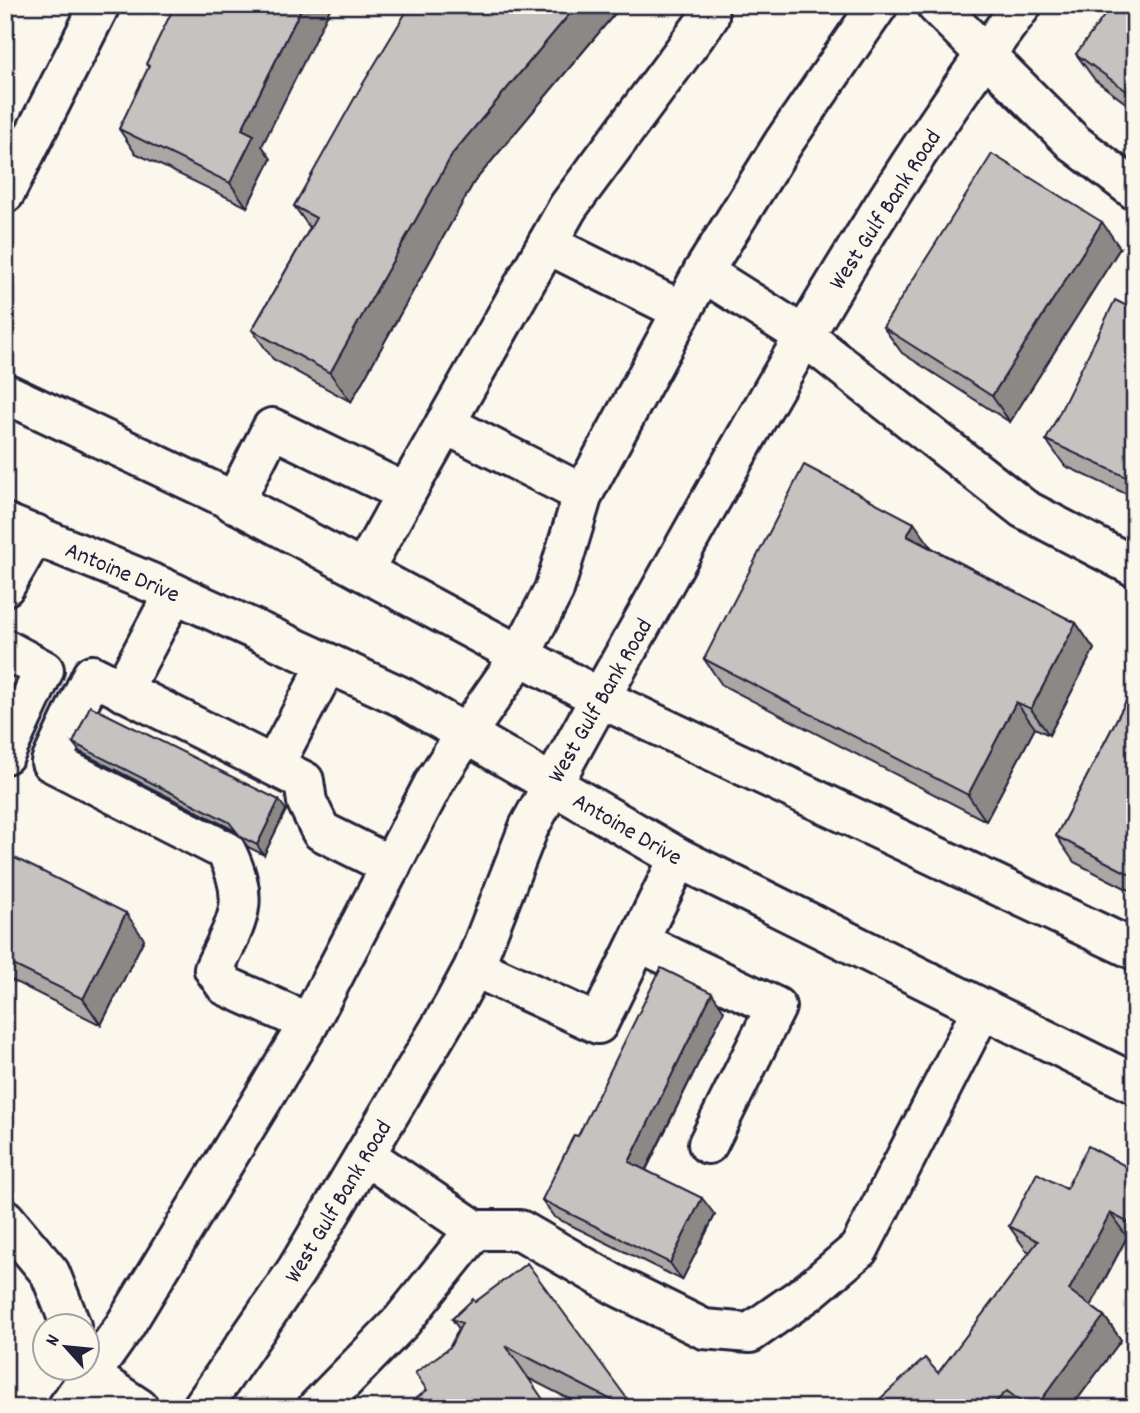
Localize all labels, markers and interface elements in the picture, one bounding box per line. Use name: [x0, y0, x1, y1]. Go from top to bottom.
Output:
street label: West Gulf Bank Road: [822, 124, 951, 297]
street label: Antoine Drive: [59, 534, 184, 613]
street label: West Gulf Bank Road: [541, 613, 663, 790]
street label: Antoine Drive: [565, 785, 688, 876]
street label: West Gulf Bank Road: [277, 1115, 402, 1291]
north arrow: [32, 1312, 102, 1382]
text: N: [40, 1331, 68, 1351]

